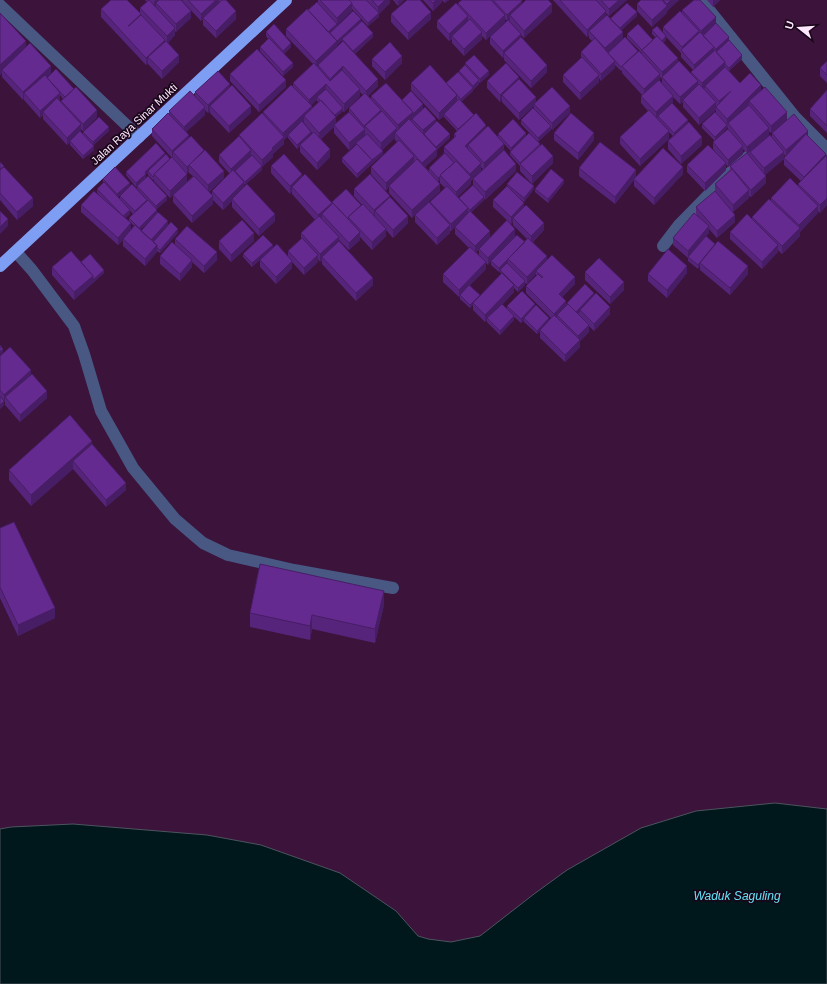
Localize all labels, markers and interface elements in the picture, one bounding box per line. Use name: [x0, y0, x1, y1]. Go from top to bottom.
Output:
north arrow: [779, 8, 819, 48]
text: U: [783, 19, 796, 31]
street label: Jalan Raya Sinar Mukti: [89, 81, 179, 167]
water label: Waduk Saguling: [693, 889, 781, 903]

